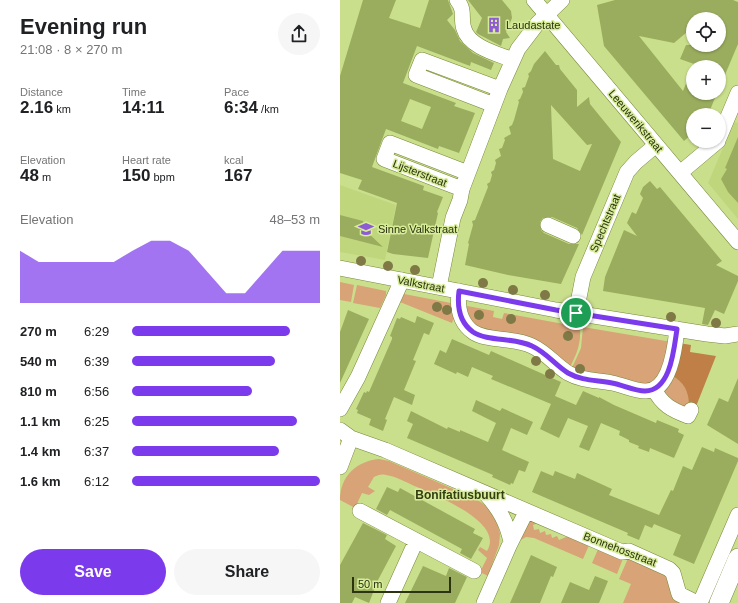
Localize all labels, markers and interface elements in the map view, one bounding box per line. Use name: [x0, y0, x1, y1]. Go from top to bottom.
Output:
map controls: [686, 12, 726, 148]
button: locate: [686, 12, 726, 52]
button: share: [278, 13, 320, 55]
text: Evening run: [20, 14, 147, 39]
building icon: Laudastate: [485, 16, 503, 34]
place label: Laudastate: [506, 19, 560, 31]
text: 21:08 · 8 × 270 m: [20, 42, 122, 57]
button: +: [686, 60, 726, 100]
text: Distance: [20, 86, 63, 98]
text: Time: [122, 86, 146, 98]
text: Pace: [224, 86, 249, 98]
street label: Leeuwerikstraat: [606, 87, 666, 155]
text: 2.16: [20, 98, 53, 117]
text: 14:11: [122, 98, 165, 117]
text: 6:34: [224, 98, 258, 117]
text: km: [53, 103, 71, 115]
text: /km: [258, 103, 279, 115]
button: −: [686, 108, 726, 148]
text: Elevation: [20, 154, 65, 166]
text: Heart rate: [122, 154, 171, 166]
text: kcal: [224, 154, 244, 166]
street label: Lijsterstraat: [391, 157, 449, 189]
text: 48: [20, 166, 39, 185]
text: 150: [122, 166, 150, 185]
text: 167: [224, 166, 252, 185]
text: m: [39, 171, 51, 183]
text: bpm: [150, 171, 175, 183]
street label: Spechtstraat: [587, 192, 623, 254]
text: Elevation: [20, 212, 73, 227]
text: 48–53 m: [269, 212, 320, 227]
school or university icon: Sinne Valkstraat: [357, 220, 375, 238]
place label: Sinne Valkstraat: [378, 223, 457, 235]
street label: Valkstraat: [396, 274, 446, 294]
pin: [559, 296, 593, 330]
icon: arrive: [565, 302, 587, 324]
text: 270 m: [20, 324, 57, 339]
text: 6:29: [84, 324, 109, 339]
text: 540 m: [20, 354, 57, 369]
text: 6:39: [84, 354, 109, 369]
text: 810 m: [20, 384, 57, 399]
text: 6:56: [84, 384, 109, 399]
text: 1.1 km: [20, 414, 60, 429]
text: 6:25: [84, 414, 109, 429]
text: 1.4 km: [20, 444, 60, 459]
text: 6:37: [84, 444, 109, 459]
text: 1.6 km: [20, 474, 60, 489]
text: 6:12: [84, 474, 109, 489]
district label: Bonifatiusbuurt: [415, 488, 505, 502]
street label: Bonnehosstraat: [582, 530, 658, 568]
button: Save: [20, 549, 166, 595]
button: Share: [174, 549, 320, 595]
scale bar: [352, 575, 451, 594]
text: 50 m: [358, 578, 382, 590]

